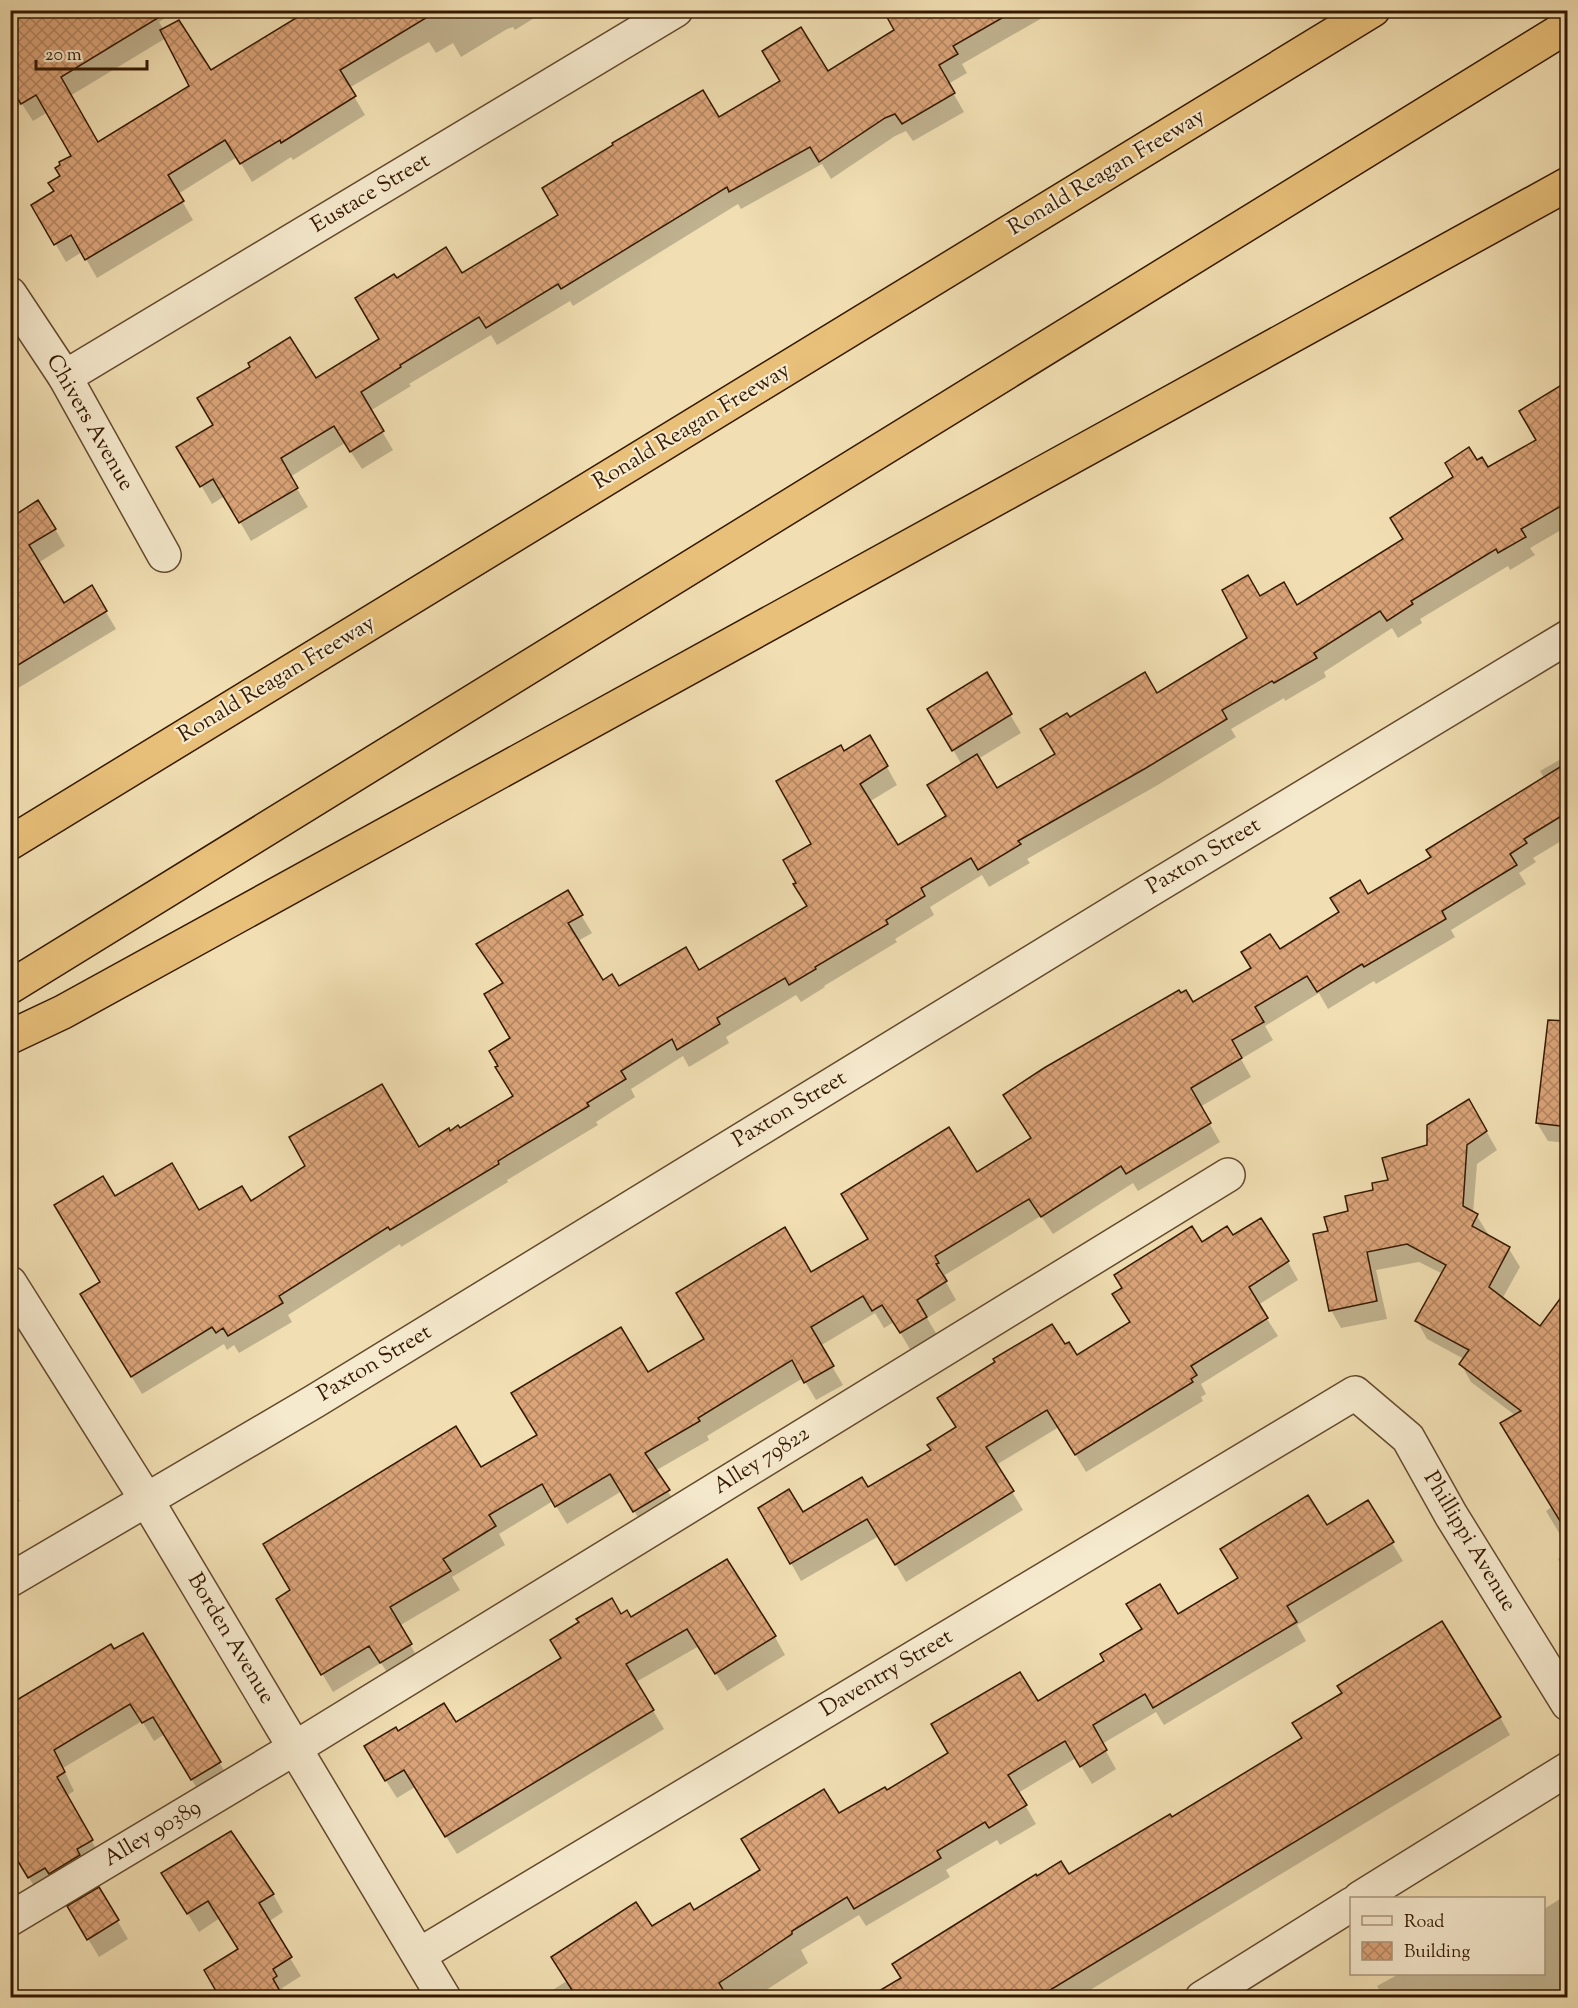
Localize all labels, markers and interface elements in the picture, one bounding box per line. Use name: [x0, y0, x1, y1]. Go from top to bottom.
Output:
scale bar: [36, 33, 147, 71]
text: 20 m: [45, 43, 82, 69]
street label: Ronald Reagan Freeway: [1002, 101, 1212, 245]
street label: Eustace Street: [305, 146, 437, 242]
street label: Chivers Avenue: [37, 349, 141, 497]
street label: Ronald Reagan Freeway: [587, 355, 797, 499]
street label: Ronald Reagan Freeway: [172, 608, 382, 752]
street label: Paxton Street: [1141, 810, 1268, 904]
street label: Paxton Street: [727, 1063, 854, 1157]
street label: Paxton Street: [312, 1317, 439, 1411]
street label: Alley 79822: [708, 1419, 816, 1503]
street label: Phillippi Avenue: [1414, 1466, 1524, 1618]
street label: Borden Avenue: [178, 1567, 282, 1711]
street label: Daventry Street: [815, 1622, 960, 1726]
street label: Alley 90389: [98, 1792, 208, 1876]
legend: [1350, 1897, 1545, 1975]
text: Road: [1404, 1910, 1444, 1936]
text: Building: [1404, 1940, 1470, 1966]

